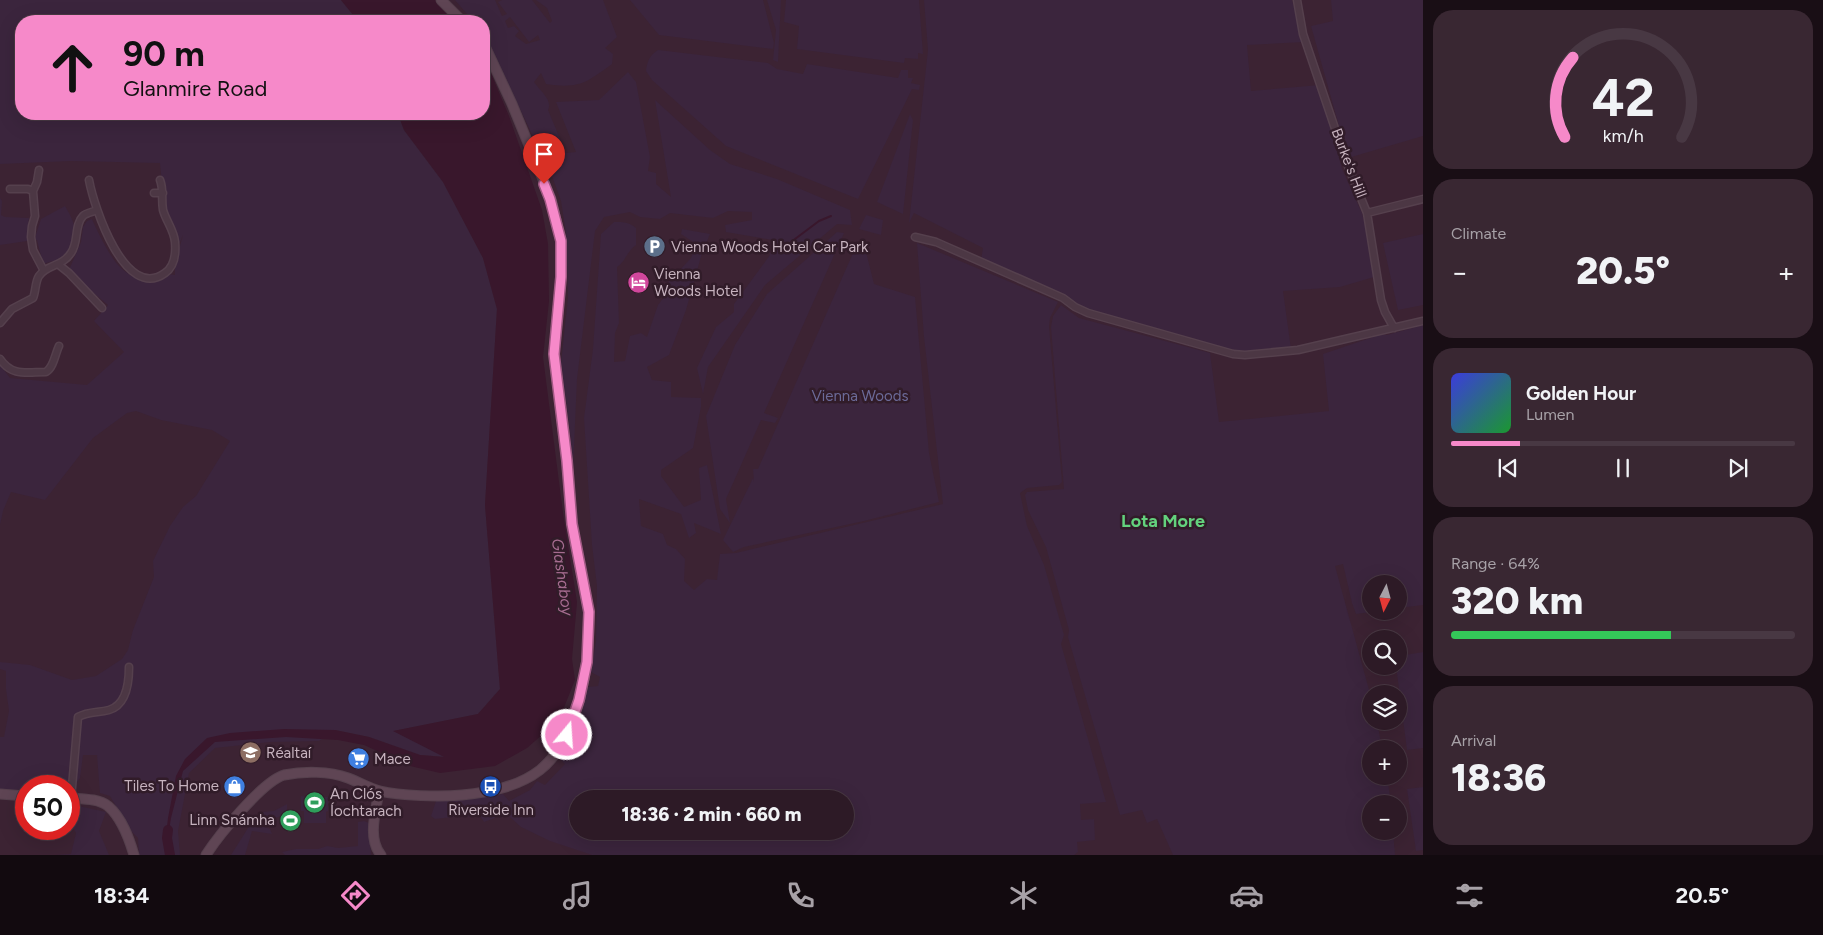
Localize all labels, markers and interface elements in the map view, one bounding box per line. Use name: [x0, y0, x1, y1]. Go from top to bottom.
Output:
text: 90 m: [123, 33, 205, 75]
icon: ahead: [40, 35, 105, 100]
text: 42: [1591, 67, 1655, 129]
text: Glanmire Road: [123, 75, 267, 102]
text: km/h: [1603, 125, 1643, 146]
street label: Burke's Hill: [1328, 126, 1370, 200]
pin: [523, 133, 565, 184]
icon: arrive: [530, 140, 558, 168]
text: Climate: [1451, 224, 1506, 243]
parking icon: Vienna Woods Hotel Car Park: [643, 235, 667, 259]
place label: Vienna Woods Hotel Car Park: [671, 238, 869, 256]
text: 20.5°: [1576, 248, 1670, 294]
text: −: [1451, 255, 1468, 289]
text: +: [1778, 255, 1795, 289]
place label: Vienna Woods Hotel: [654, 265, 742, 300]
hotel icon: Vienna Woods Hotel: [626, 271, 650, 295]
text: Golden Hour: [1526, 382, 1636, 405]
park label: Vienna Woods: [811, 387, 909, 405]
text: Lumen: [1526, 405, 1575, 424]
icon: previous: [1494, 454, 1522, 482]
icon: pause: [1609, 454, 1637, 482]
icon: next: [1724, 454, 1752, 482]
district label: Lota More: [1121, 510, 1205, 532]
water label: Glashaboy: [548, 537, 577, 618]
text: Range · 64%: [1451, 554, 1540, 573]
north arrow: [1362, 575, 1408, 620]
map controls: [1362, 575, 1407, 840]
text: 320 km: [1451, 578, 1583, 624]
button: search: [1362, 630, 1407, 675]
button: layers: [1362, 685, 1407, 730]
position arrow: [540, 708, 592, 760]
text: Arrival: [1451, 731, 1496, 750]
button: +: [1362, 740, 1407, 785]
school or university icon: Réaltaí: [238, 741, 262, 765]
place label: Réaltaí: [266, 744, 313, 762]
supermarket icon: Mace: [346, 747, 370, 771]
place label: Mace: [374, 750, 411, 768]
text: 18:36: [1451, 755, 1546, 801]
shop icon: Tiles To Home: [223, 774, 247, 798]
speed limit sign: 50: [15, 775, 80, 840]
bus stop icon: Riverside Inn: [479, 775, 503, 799]
place label: Tiles To Home: [124, 777, 219, 795]
place label: An Clós Íochtarach: [330, 785, 402, 820]
sports icon: An Clós Íochtarach: [302, 791, 326, 815]
button: −: [1362, 795, 1407, 840]
place label: Riverside Inn: [448, 801, 534, 819]
text: 18:36 · 2 min · 660 m: [622, 803, 801, 826]
sports icon: Linn Snámha: [279, 808, 303, 832]
place label: Linn Snámha: [189, 811, 275, 829]
icon: directions: [338, 878, 373, 913]
icon: music: [560, 878, 595, 913]
icon: phone: [783, 878, 818, 913]
icon: climate: [1006, 878, 1041, 913]
icon: car: [1229, 878, 1264, 913]
icon: filters: [1452, 878, 1487, 913]
text: 18:34: [94, 882, 150, 909]
text: 20.5°: [1675, 882, 1729, 909]

